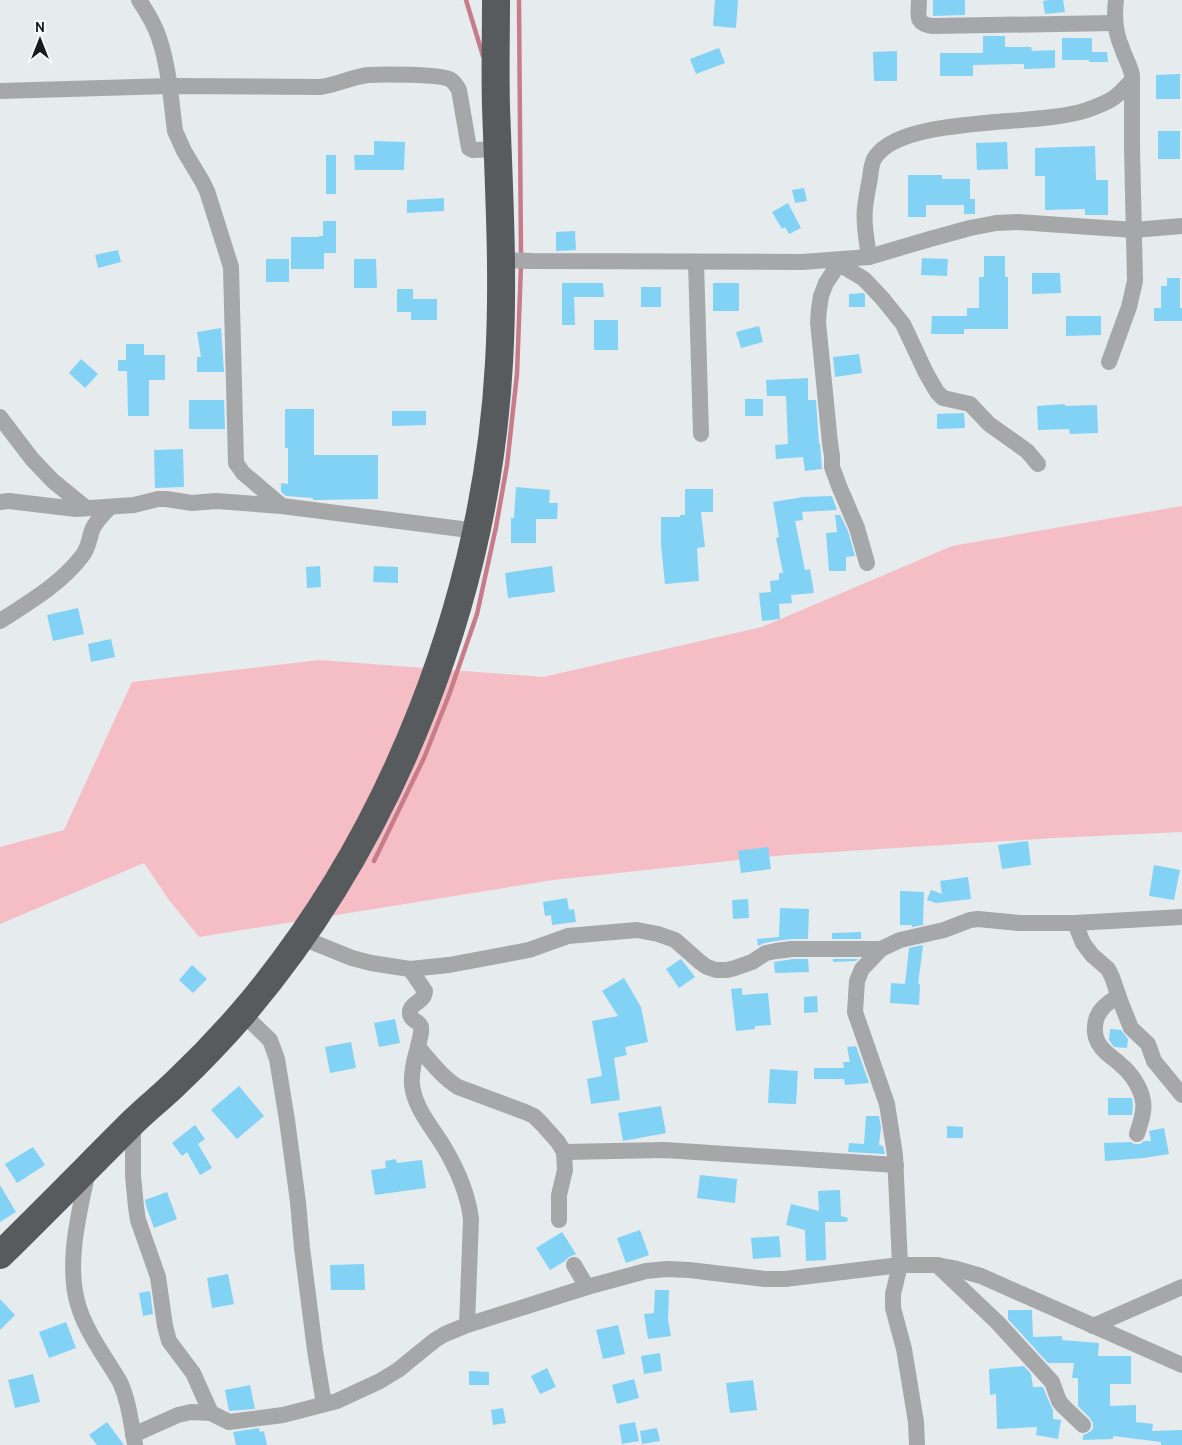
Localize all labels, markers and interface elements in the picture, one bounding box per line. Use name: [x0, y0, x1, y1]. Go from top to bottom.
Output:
north arrow: [15, 15, 65, 65]
text: N: [35, 18, 45, 36]

